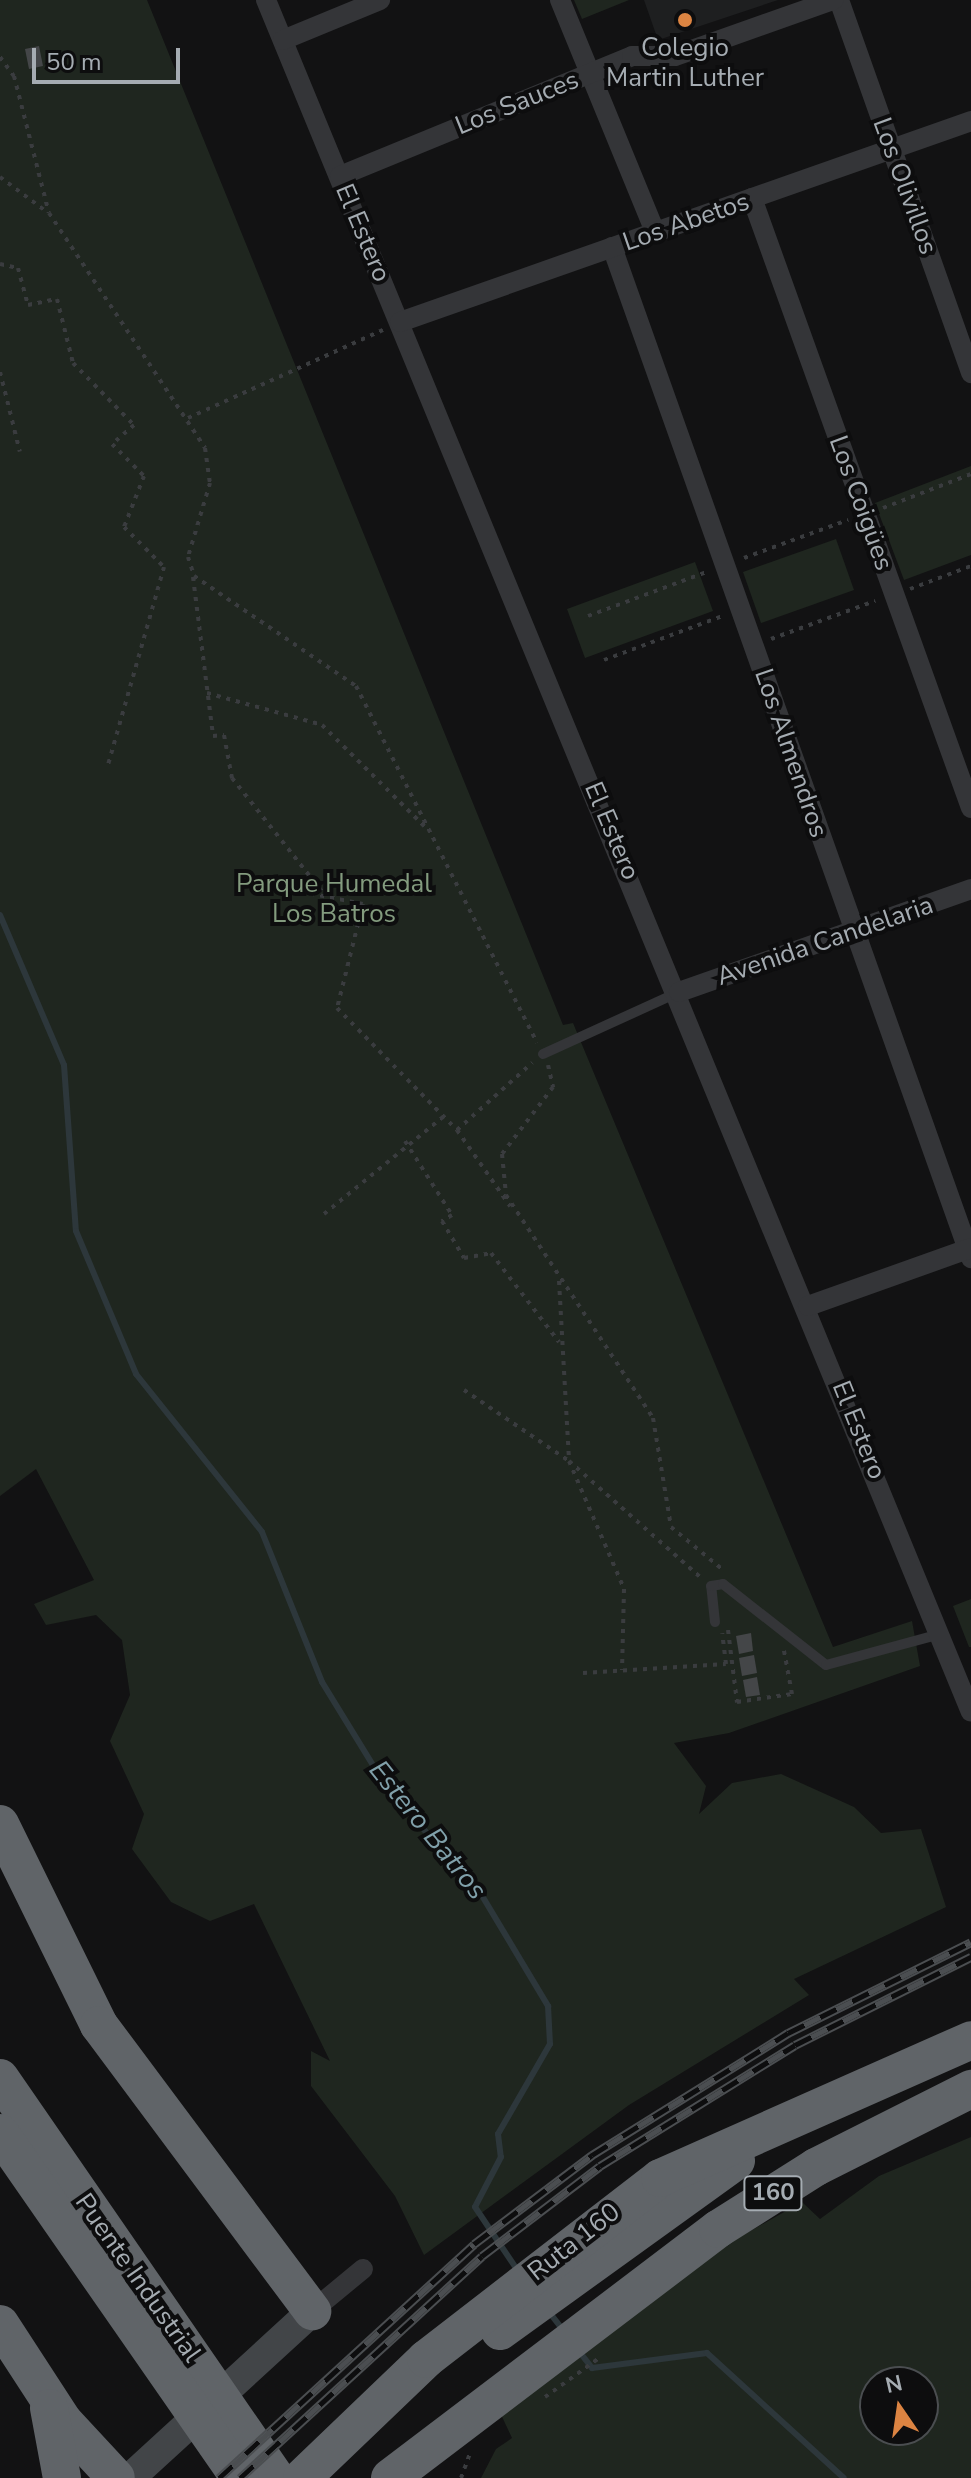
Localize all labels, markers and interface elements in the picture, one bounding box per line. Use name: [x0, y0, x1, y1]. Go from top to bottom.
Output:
marker: Colegio Martin Luther: [676, 11, 694, 29]
scale bar: [36, 32, 184, 82]
place label: Colegio Martin Luther: [606, 32, 764, 94]
text: 50 m: [46, 46, 102, 78]
street label: Los Sauces: [451, 64, 583, 142]
street label: Los Olivillos: [866, 114, 944, 258]
street label: El Estero: [328, 179, 398, 287]
street label: Los Abetos: [619, 186, 753, 258]
street label: Los Coigües: [822, 431, 900, 575]
street label: Los Almendros: [748, 665, 834, 841]
street label: El Estero: [577, 777, 647, 885]
park label: Parque Humedal Los Batros: [236, 868, 432, 930]
street label: Avenida Candelaria: [713, 889, 937, 993]
street label: El Estero: [825, 1376, 893, 1484]
water label: Estero Batros: [362, 1754, 494, 1906]
road number: 160: [743, 2173, 803, 2213]
street label: Puente Industrial: [68, 2188, 208, 2368]
street label: Ruta 160: [522, 2196, 626, 2288]
north arrow: [859, 2366, 939, 2446]
text: N: [883, 2368, 905, 2401]

